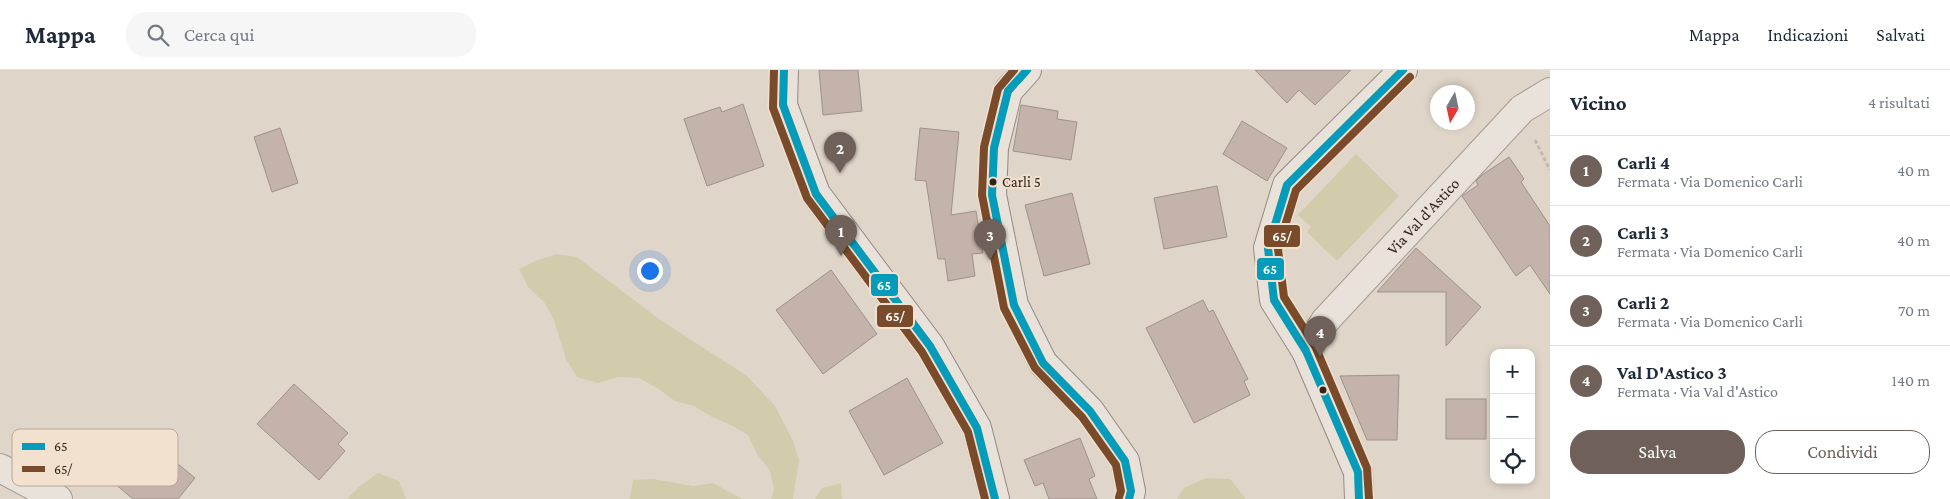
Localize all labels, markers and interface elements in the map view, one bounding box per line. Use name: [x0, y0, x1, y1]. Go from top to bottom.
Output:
search box: [126, 12, 476, 57]
text: Mappa: [25, 21, 96, 48]
icon: search: [144, 21, 172, 49]
text: Cerca qui: [184, 24, 255, 45]
text: Mappa: [1689, 25, 1740, 45]
text: Indicazioni: [1768, 25, 1848, 45]
text: Salvati: [1876, 25, 1925, 45]
north arrow: [1430, 85, 1475, 130]
text: Vicino: [1570, 91, 1627, 115]
text: 4 risultati: [1868, 94, 1930, 111]
pin: 2: [824, 132, 856, 173]
text: Carli 4: [1617, 152, 1670, 173]
text: 1: [1583, 162, 1589, 179]
text: 40 m: [1897, 162, 1930, 179]
text: Fermata · Via Domenico Carli: [1617, 173, 1803, 190]
place label: Carli 5: [1002, 174, 1041, 190]
street label: Via Val d'Astico: [1383, 174, 1462, 258]
marker: Carli 5: [988, 177, 998, 187]
pin: 1: [825, 215, 857, 256]
pin: 3: [974, 219, 1006, 260]
text: Carli 3: [1617, 222, 1669, 243]
line badge: 65/: [1263, 224, 1301, 248]
text: 65/: [1272, 228, 1292, 244]
text: 2: [1582, 232, 1590, 249]
text: 40 m: [1897, 232, 1930, 249]
text: Fermata · Via Domenico Carli: [1617, 243, 1803, 260]
line badge: 65: [1256, 257, 1285, 281]
your location: [637, 258, 663, 284]
text: 65: [1263, 261, 1277, 277]
line badge: 65: [870, 273, 899, 297]
text: 65: [877, 277, 891, 293]
text: Carli 2: [1617, 292, 1669, 313]
text: 3: [1582, 302, 1590, 319]
text: 70 m: [1898, 302, 1930, 319]
line badge: 65/: [876, 304, 914, 328]
text: 65/: [885, 308, 905, 324]
text: Fermata · Via Domenico Carli: [1617, 313, 1803, 330]
pin: 4: [1304, 316, 1336, 357]
map controls: [1490, 349, 1535, 484]
button: +: [1490, 349, 1535, 394]
text: Val D'Astico 3: [1617, 362, 1727, 383]
text: 4: [1582, 372, 1590, 389]
text: 140 m: [1892, 372, 1930, 389]
text: Fermata · Via Val d'Astico: [1617, 383, 1778, 400]
unlabelled marker: [1318, 385, 1328, 395]
button: −: [1490, 394, 1535, 439]
legend: [12, 429, 178, 486]
button: Salva: [1570, 430, 1745, 474]
button: Condividi: [1755, 430, 1930, 474]
text: 65: [54, 438, 68, 454]
button: locate: [1490, 439, 1535, 484]
text: 65/: [54, 461, 73, 477]

